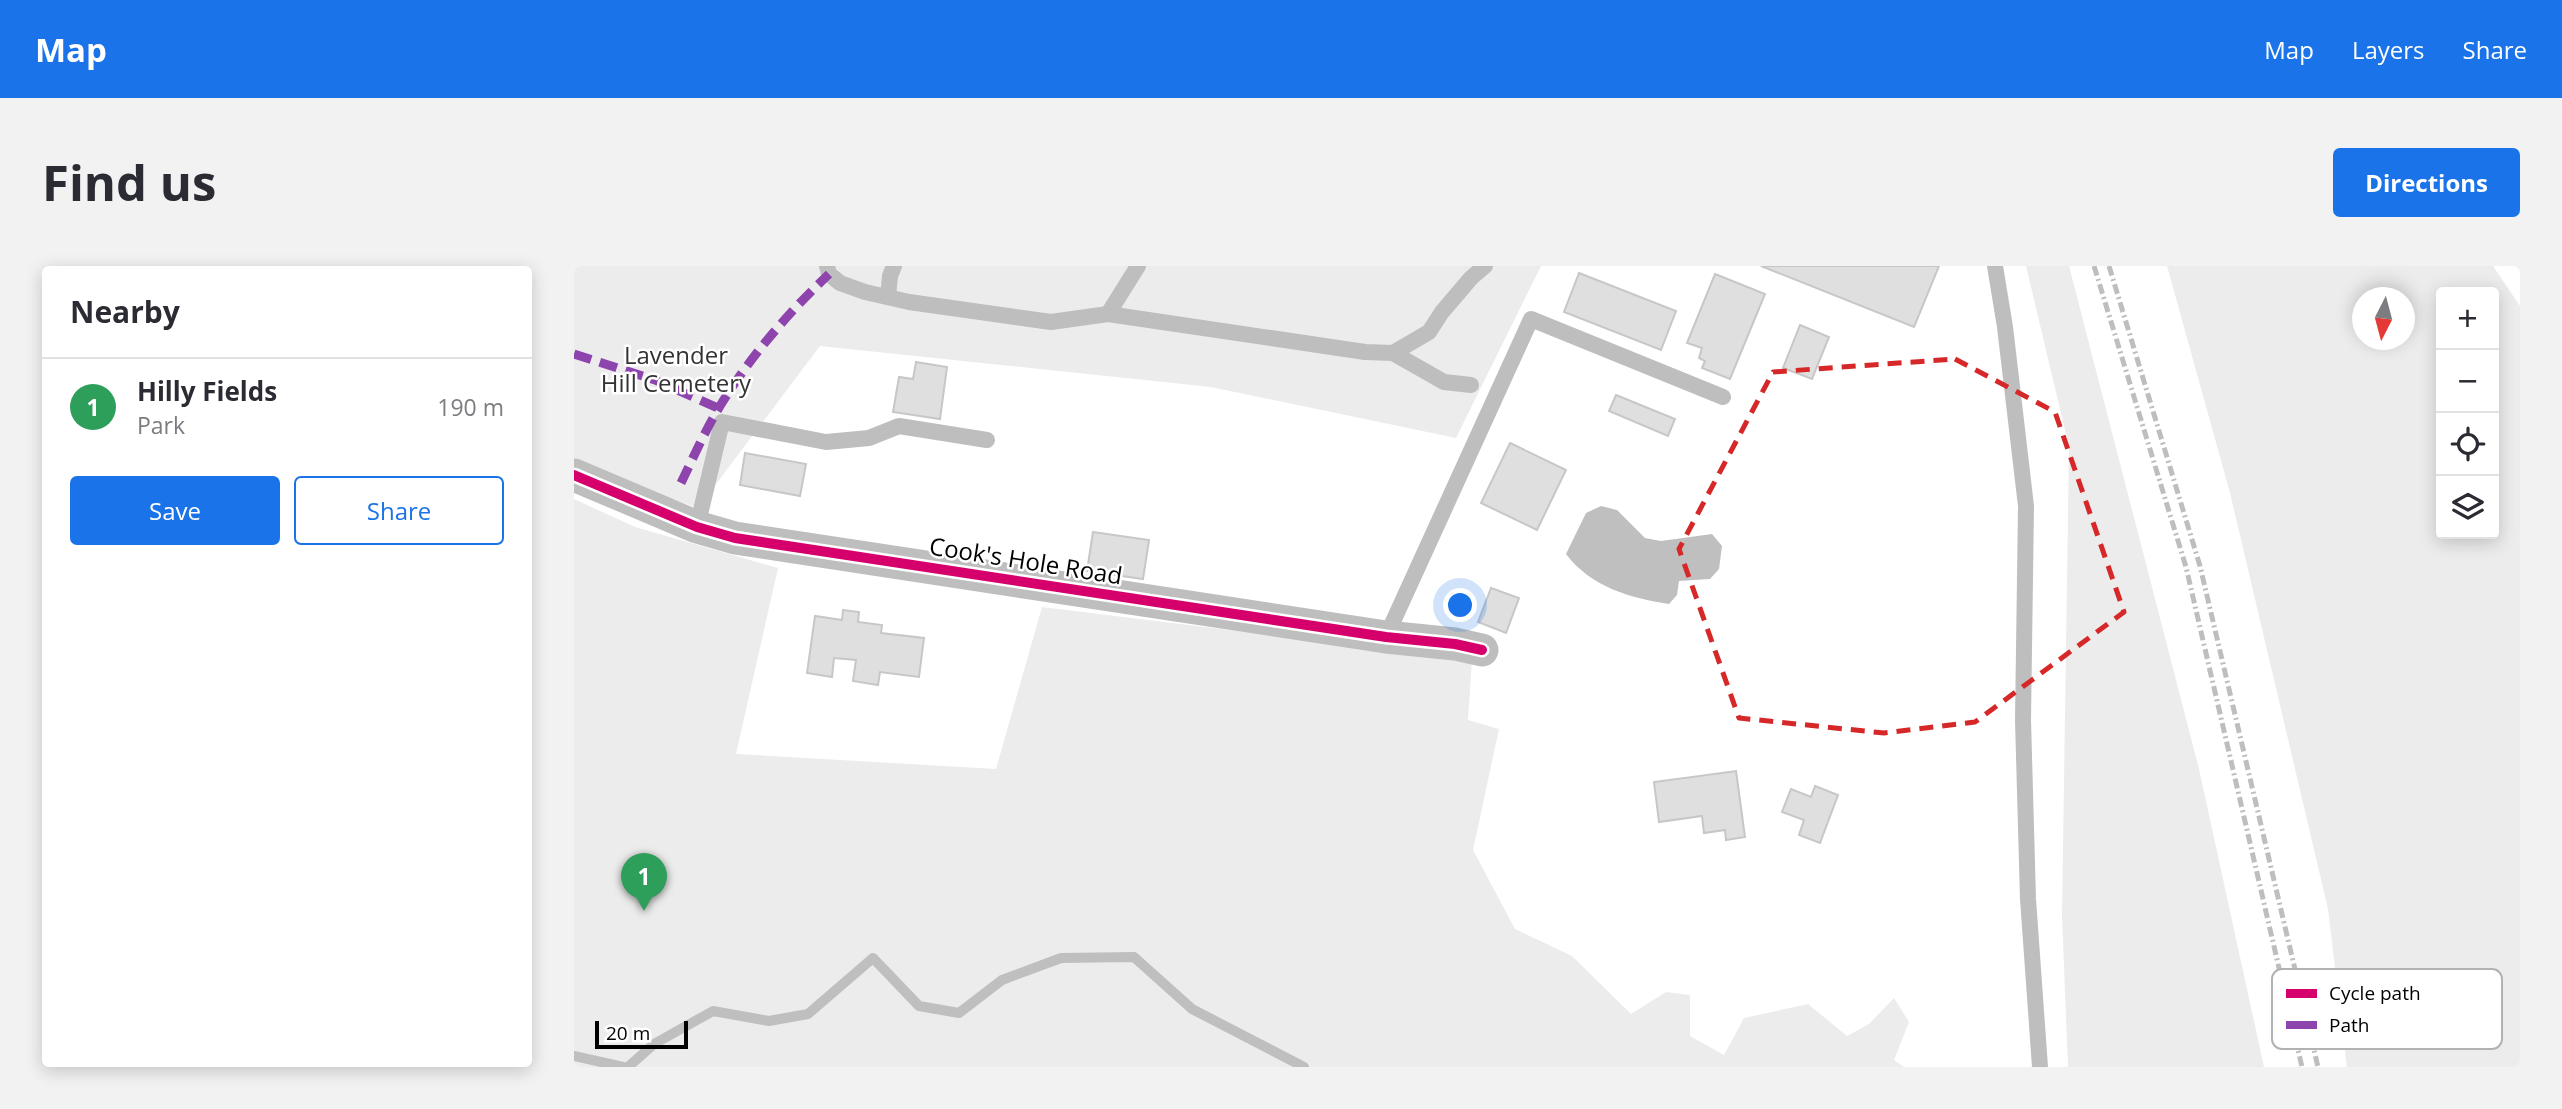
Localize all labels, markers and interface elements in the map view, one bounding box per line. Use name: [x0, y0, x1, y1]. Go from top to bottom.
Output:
text: Map: [35, 27, 107, 72]
text: Map: [2264, 33, 2314, 66]
text: Layers: [2352, 33, 2425, 66]
text: Share: [2463, 33, 2527, 66]
button: Directions: [2333, 148, 2520, 217]
text: Find us: [42, 149, 216, 215]
north arrow: [2352, 287, 2415, 350]
map controls: [2436, 287, 2499, 539]
button: +: [2436, 287, 2499, 350]
text: Nearby: [70, 291, 180, 332]
park label: Lavender Hill Cemetery: [601, 338, 752, 399]
button: −: [2436, 350, 2499, 413]
text: Hilly Fields: [137, 373, 277, 409]
text: 1: [86, 391, 100, 423]
text: 190 m: [437, 391, 504, 423]
text: Park: [137, 409, 185, 441]
button: locate: [2436, 413, 2499, 476]
button: Save: [70, 476, 280, 545]
button: Share: [294, 476, 504, 545]
button: layers: [2436, 476, 2499, 539]
street label: Cook's Hole Road: [927, 528, 1125, 592]
your location: [1443, 588, 1477, 622]
pin: 1: [621, 853, 667, 911]
legend: [2272, 969, 2502, 1049]
text: Cycle path: [2329, 980, 2421, 1006]
text: Path: [2329, 1012, 2369, 1038]
scale bar: [595, 1018, 688, 1050]
text: 20 m: [606, 1020, 650, 1046]

